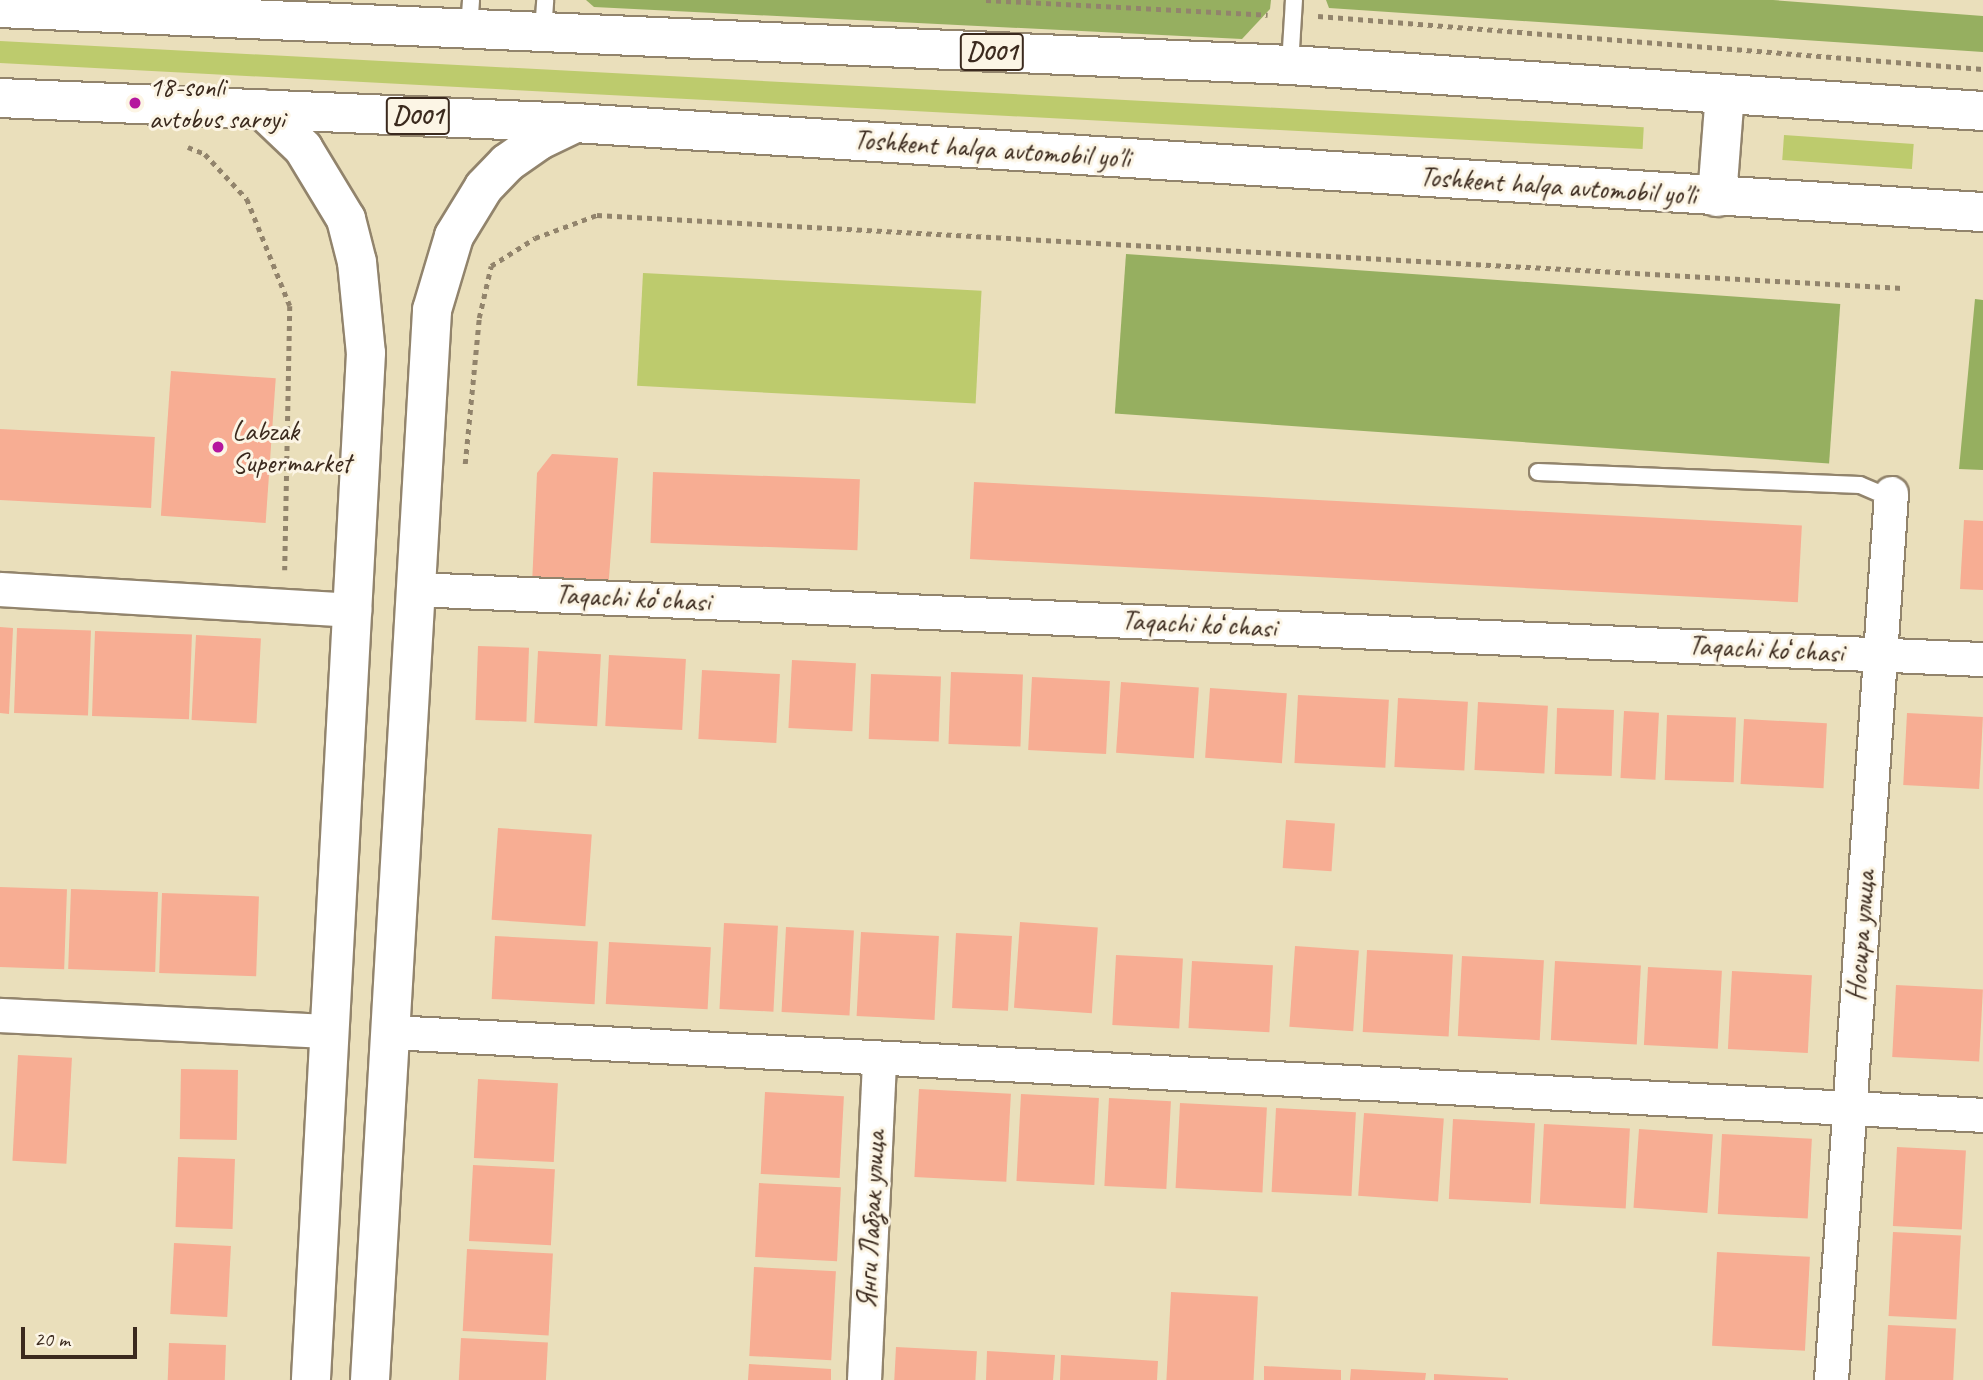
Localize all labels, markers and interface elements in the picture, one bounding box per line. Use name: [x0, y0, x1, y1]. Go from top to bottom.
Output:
road number: D001: [959, 30, 1025, 74]
place label: 18-sonli avtobus saroyi: [149, 70, 284, 136]
road number: D001: [385, 94, 451, 139]
marker: 18-sonli avtobus saroyi: [127, 95, 143, 111]
street label: Toshkent halqa avtomobil yo'li: [853, 123, 1131, 175]
street label: Toshkent halqa avtomobil yo'li: [1419, 160, 1697, 212]
place label: Labzak Supermarket: [232, 414, 351, 480]
marker: Labzak Supermarket: [210, 439, 226, 455]
street label: Taqachi koʻchasi: [555, 577, 711, 619]
street label: Taqachi koʻchasi: [1121, 603, 1277, 645]
street label: Taqachi koʻchasi: [1688, 628, 1844, 670]
street label: Носира улица: [1840, 870, 1882, 1002]
street label: Янги Лабзак улица: [850, 1130, 892, 1310]
scale bar: [24, 1314, 140, 1358]
text: 20 m: [34, 1326, 70, 1352]

